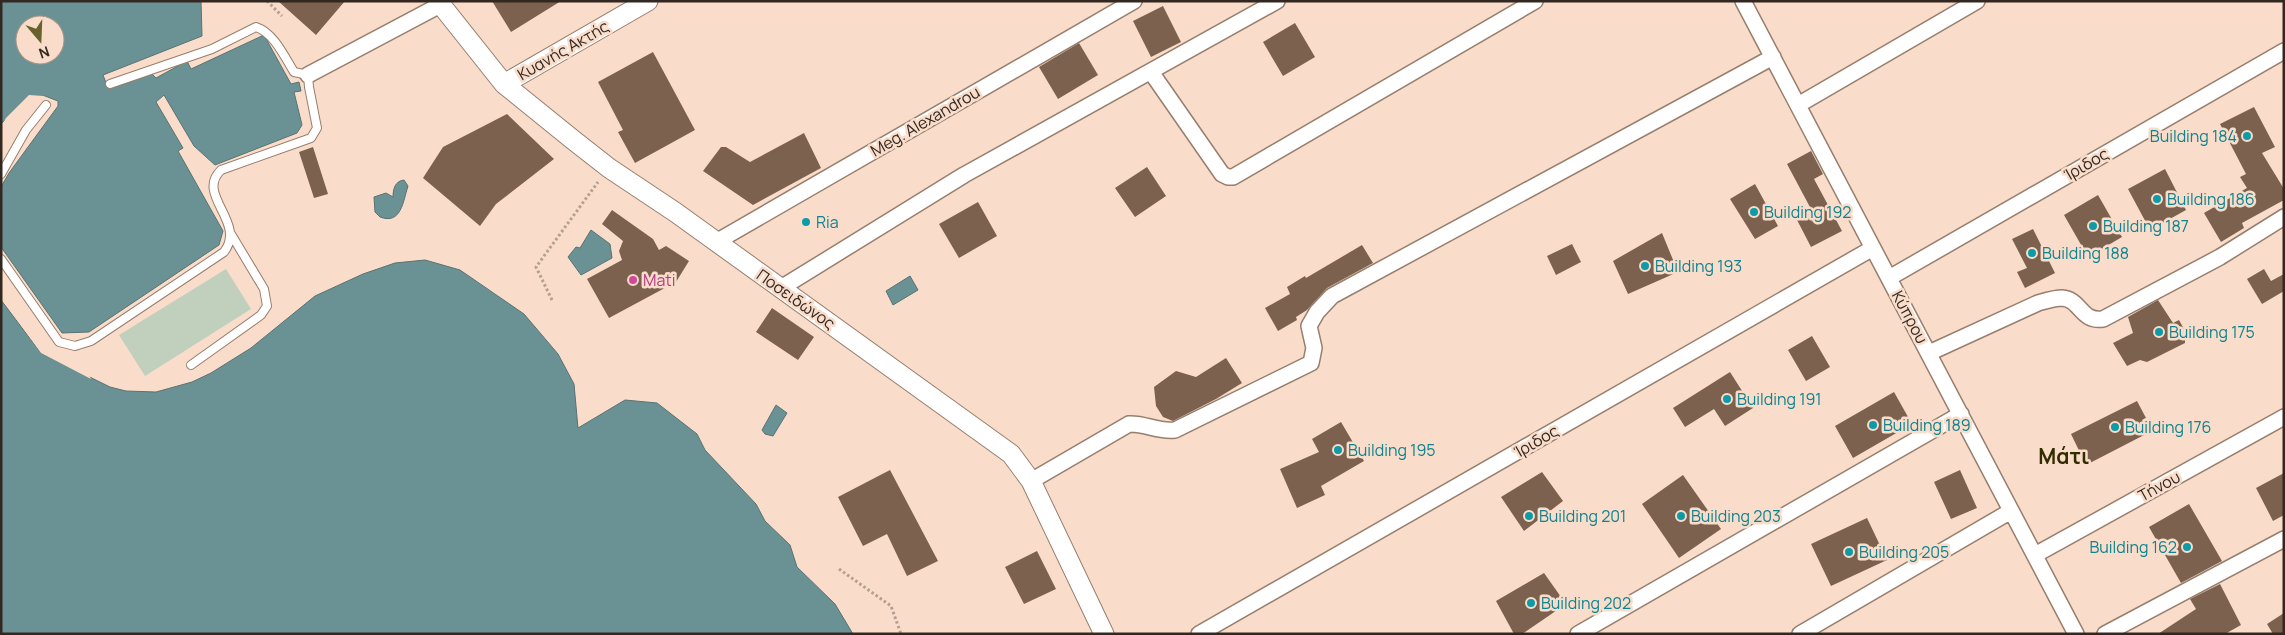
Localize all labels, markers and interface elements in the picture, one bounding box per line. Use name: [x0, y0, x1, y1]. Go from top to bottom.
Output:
north arrow: [15, 15, 65, 65]
street label: Κυανής Ακτής: [513, 15, 613, 85]
text: N: [37, 42, 52, 63]
street label: Meg. Alexandrou: [866, 81, 984, 161]
place label: Building 184: [2150, 125, 2237, 147]
marker: Building 184: [2241, 130, 2253, 142]
street label: Ίριδος: [2060, 142, 2112, 186]
place label: Building 186: [2167, 188, 2255, 210]
marker: Building 186: [2151, 193, 2163, 205]
place label: Building 192: [1764, 201, 1851, 223]
marker: Building 192: [1748, 206, 1760, 218]
place label: Ria: [816, 211, 839, 233]
place label: Building 187: [2103, 215, 2189, 237]
marker: Ria: [800, 216, 812, 228]
marker: Building 187: [2087, 220, 2099, 232]
place label: Building 188: [2042, 242, 2129, 264]
marker: Building 188: [2026, 247, 2038, 259]
place label: Building 193: [1655, 255, 1742, 277]
marker: Building 193: [1639, 260, 1651, 272]
street label: Ποσειδώνος: [752, 264, 840, 334]
place label: Mati: [643, 269, 675, 291]
marker: Mati: [627, 274, 639, 286]
street label: Κύπρου: [1887, 287, 1933, 347]
place label: Building 175: [2169, 321, 2255, 343]
marker: Building 175: [2153, 326, 2165, 338]
place label: Building 191: [1737, 388, 1822, 410]
marker: Building 191: [1721, 393, 1733, 405]
place label: Building 189: [1883, 414, 1971, 436]
place label: Building 176: [2125, 416, 2211, 438]
street label: Ίριδος: [1510, 419, 1562, 463]
marker: Building 189: [1867, 419, 1879, 431]
marker: Building 176: [2109, 421, 2121, 433]
place label: Building 195: [1348, 439, 1436, 461]
district label: Μάτι: [2038, 442, 2090, 470]
marker: Building 195: [1332, 444, 1344, 456]
street label: Τήνου: [2134, 466, 2184, 506]
place label: Building 201: [1539, 505, 1626, 527]
place label: Building 203: [1691, 505, 1781, 527]
marker: Building 201: [1523, 510, 1535, 522]
marker: Building 203: [1675, 510, 1687, 522]
place label: Building 162: [2090, 536, 2177, 558]
place label: Building 205: [1859, 541, 1949, 563]
marker: Building 162: [2181, 541, 2193, 553]
marker: Building 205: [1843, 546, 1855, 558]
place label: Building 202: [1541, 592, 1631, 614]
marker: Building 202: [1525, 597, 1537, 609]

